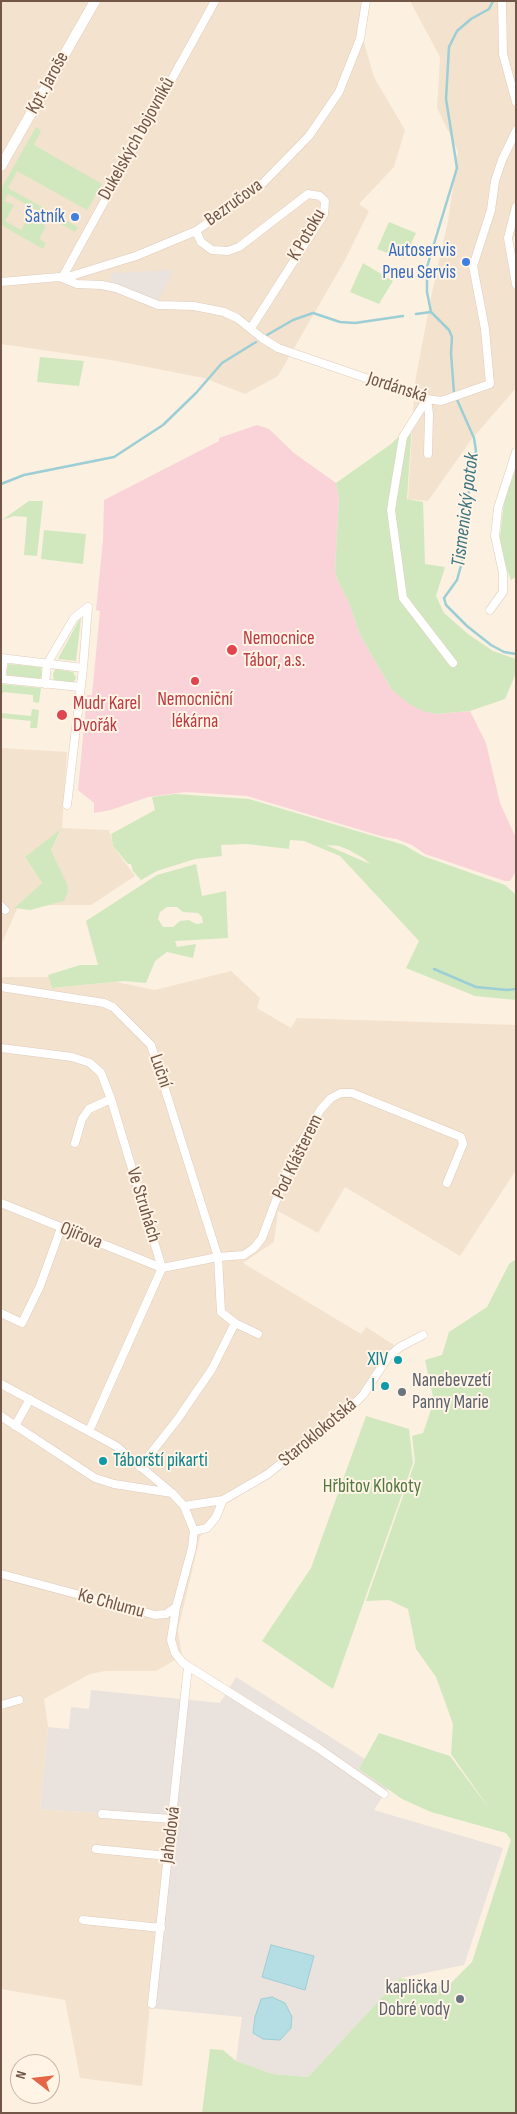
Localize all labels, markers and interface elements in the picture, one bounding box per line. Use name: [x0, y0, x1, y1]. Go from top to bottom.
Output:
street label: Kpt. Jaroše: [22, 48, 74, 118]
street label: Dukelských bojovníků: [94, 74, 180, 204]
street label: Bezručova: [201, 174, 267, 232]
street label: K Potoku: [283, 205, 331, 265]
place label: Šatník: [25, 206, 65, 228]
marker: Šatník: [69, 211, 81, 223]
place label: Autoservis Pneu Servis: [382, 240, 456, 284]
marker: Autoservis Pneu Servis: [460, 256, 472, 268]
street label: Jordánská: [364, 368, 430, 408]
water label: Tismenický potok: [447, 452, 485, 568]
place label: Nemocnice Tábor, a.s.: [243, 628, 315, 672]
marker: Nemocnice Tábor, a.s.: [225, 643, 239, 657]
marker: Nemocniční lékárna: [189, 675, 201, 687]
place label: Nemocniční lékárna: [157, 689, 233, 733]
place label: Mudr Karel Dvořák: [73, 693, 141, 737]
marker: Mudr Karel Dvořák: [55, 708, 69, 722]
street label: Luční: [144, 1051, 176, 1091]
street label: Pod Klášterem: [268, 1111, 328, 1203]
street label: Ve Struhách: [121, 1165, 165, 1245]
street label: Ojířova: [57, 1217, 105, 1255]
place label: XIV: [368, 1349, 388, 1371]
marker: XIV: [392, 1354, 404, 1366]
place label: Nanebevzetí Panny Marie: [412, 1370, 491, 1414]
place label: I: [371, 1375, 375, 1397]
marker: I: [379, 1380, 391, 1392]
marker: Nanebevzetí Panny Marie: [396, 1386, 408, 1398]
street label: Staroklokotská: [274, 1394, 362, 1472]
place label: Táborští pikarti: [113, 1450, 208, 1472]
marker: Táborští pikarti: [97, 1455, 109, 1467]
park label: Hřbitov Klokoty: [323, 1476, 421, 1498]
street label: Ke Chlumu: [75, 1584, 147, 1624]
street label: Jahodová: [156, 1805, 186, 1865]
place label: kaplička U Dobré vody: [379, 1977, 450, 2021]
marker: kaplička U Dobré vody: [454, 1993, 466, 2005]
north arrow: [10, 2054, 60, 2104]
text: N: [12, 2069, 30, 2081]

